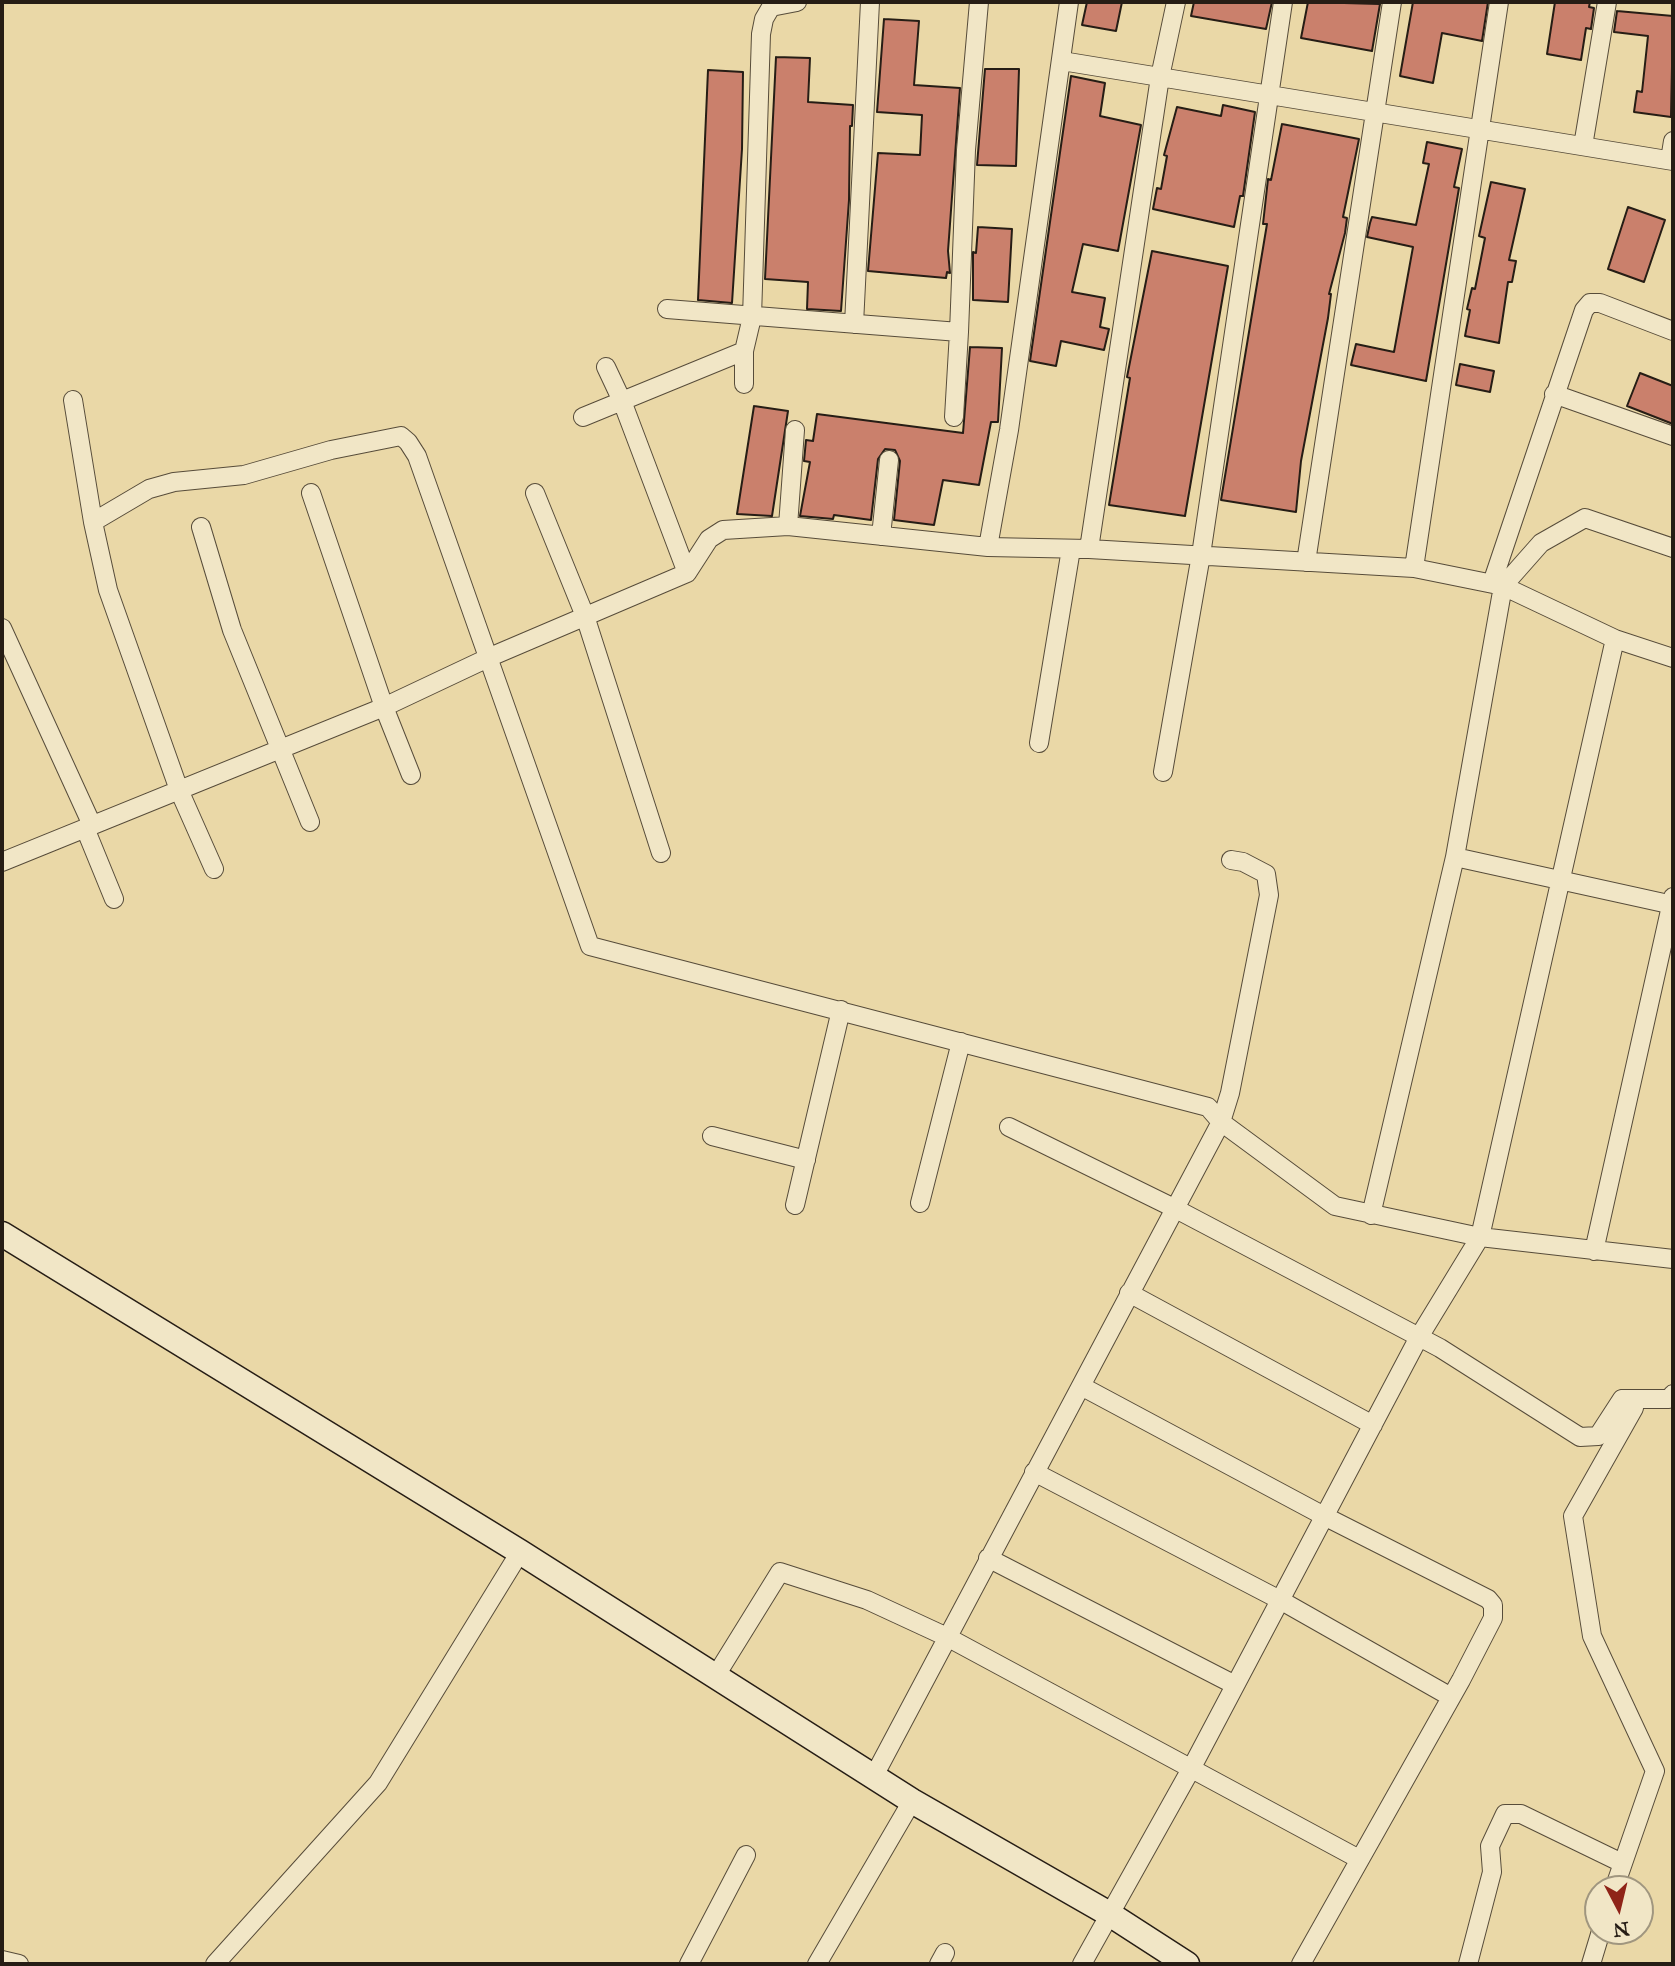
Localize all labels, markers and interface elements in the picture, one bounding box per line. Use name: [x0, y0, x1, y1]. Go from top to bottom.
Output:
north arrow: [1584, 1875, 1654, 1945]
text: N: [1612, 1917, 1631, 1942]

